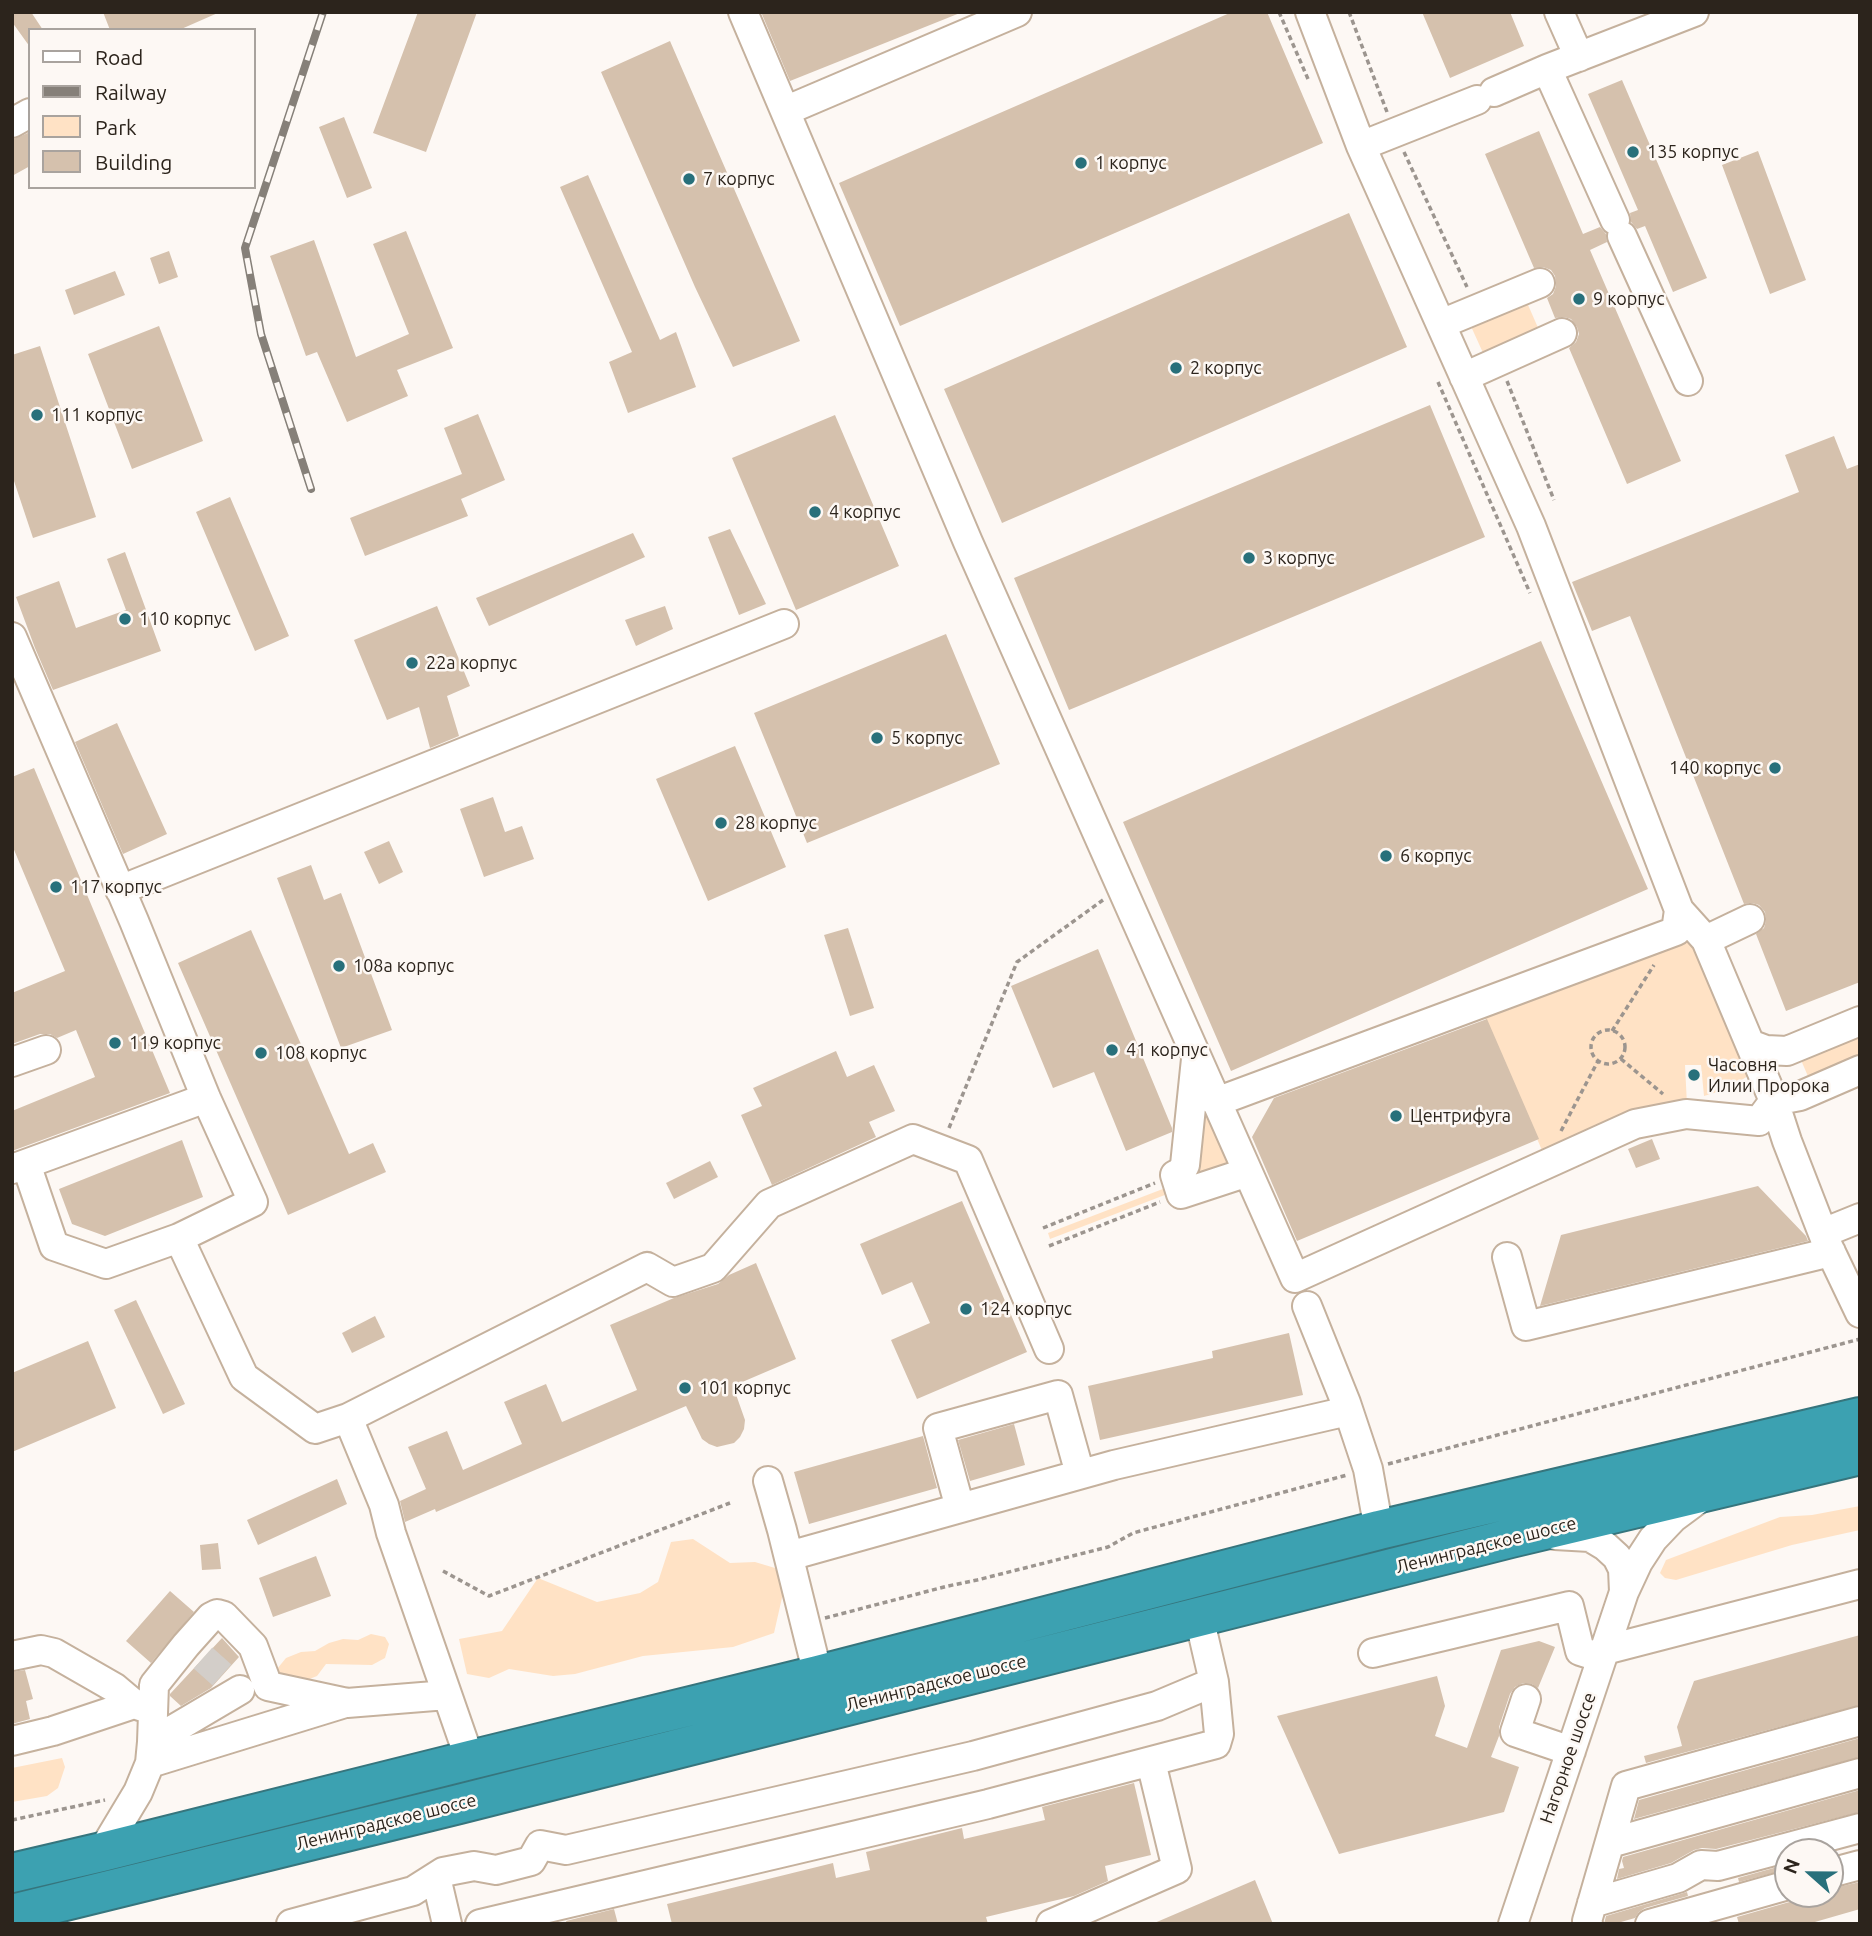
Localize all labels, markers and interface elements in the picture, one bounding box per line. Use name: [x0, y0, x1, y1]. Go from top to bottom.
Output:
legend: [28, 28, 256, 189]
text: Road: [95, 45, 143, 69]
text: Railway: [95, 80, 167, 104]
text: Park: [95, 115, 137, 139]
place label: 135 корпус: [1647, 141, 1739, 163]
marker: 135 корпус: [1625, 144, 1641, 160]
text: Building: [95, 150, 172, 174]
place label: 1 корпус: [1095, 152, 1167, 174]
marker: 1 корпус: [1073, 155, 1089, 171]
place label: 7 корпус: [703, 168, 775, 190]
marker: 7 корпус: [681, 171, 697, 187]
place label: 9 корпус: [1593, 288, 1665, 310]
marker: 9 корпус: [1571, 291, 1587, 307]
place label: 2 корпус: [1190, 357, 1262, 379]
marker: 2 корпус: [1168, 360, 1184, 376]
place label: 111 корпус: [51, 404, 143, 426]
marker: 111 корпус: [29, 407, 45, 423]
place label: 4 корпус: [829, 501, 901, 523]
marker: 4 корпус: [807, 504, 823, 520]
place label: 3 корпус: [1263, 547, 1335, 569]
marker: 3 корпус: [1241, 550, 1257, 566]
place label: 110 корпус: [139, 608, 231, 630]
marker: 110 корпус: [117, 611, 133, 627]
place label: 22а корпус: [426, 652, 517, 674]
marker: 22а корпус: [404, 655, 420, 671]
place label: 5 корпус: [891, 727, 963, 749]
marker: 5 корпус: [869, 730, 885, 746]
place label: 140 корпус: [1669, 757, 1761, 779]
marker: 140 корпус: [1767, 760, 1783, 776]
place label: 28 корпус: [735, 812, 817, 834]
marker: 28 корпус: [713, 815, 729, 831]
place label: 6 корпус: [1400, 845, 1472, 867]
marker: 6 корпус: [1378, 848, 1394, 864]
place label: 117 корпус: [70, 876, 162, 898]
marker: 117 корпус: [48, 879, 64, 895]
place label: 108а корпус: [353, 955, 454, 977]
marker: 108а корпус: [331, 958, 347, 974]
place label: 119 корпус: [129, 1032, 221, 1054]
marker: 119 корпус: [107, 1035, 123, 1051]
place label: 41 корпус: [1126, 1039, 1208, 1061]
place label: 108 корпус: [275, 1042, 367, 1064]
marker: 41 корпус: [1104, 1042, 1120, 1058]
marker: 108 корпус: [253, 1045, 269, 1061]
place label: Часовня Илии Пророка: [1708, 1054, 1830, 1096]
marker: Часовня Илии Пророка: [1686, 1067, 1702, 1083]
place label: Центрифуга: [1410, 1105, 1511, 1127]
marker: Центрифуга: [1388, 1108, 1404, 1124]
place label: 124 корпус: [980, 1298, 1072, 1320]
marker: 124 корпус: [958, 1301, 974, 1317]
place label: 101 корпус: [699, 1377, 791, 1399]
marker: 101 корпус: [677, 1380, 693, 1396]
street label: Ленинградское шоссе: [1393, 1512, 1579, 1578]
street label: Ленинградское шоссе: [843, 1650, 1029, 1716]
street label: Нагорное шоссе: [1535, 1690, 1601, 1826]
street label: Ленинградское шоссе: [293, 1789, 479, 1855]
north arrow: [1774, 1838, 1844, 1908]
text: N: [1778, 1856, 1804, 1877]

